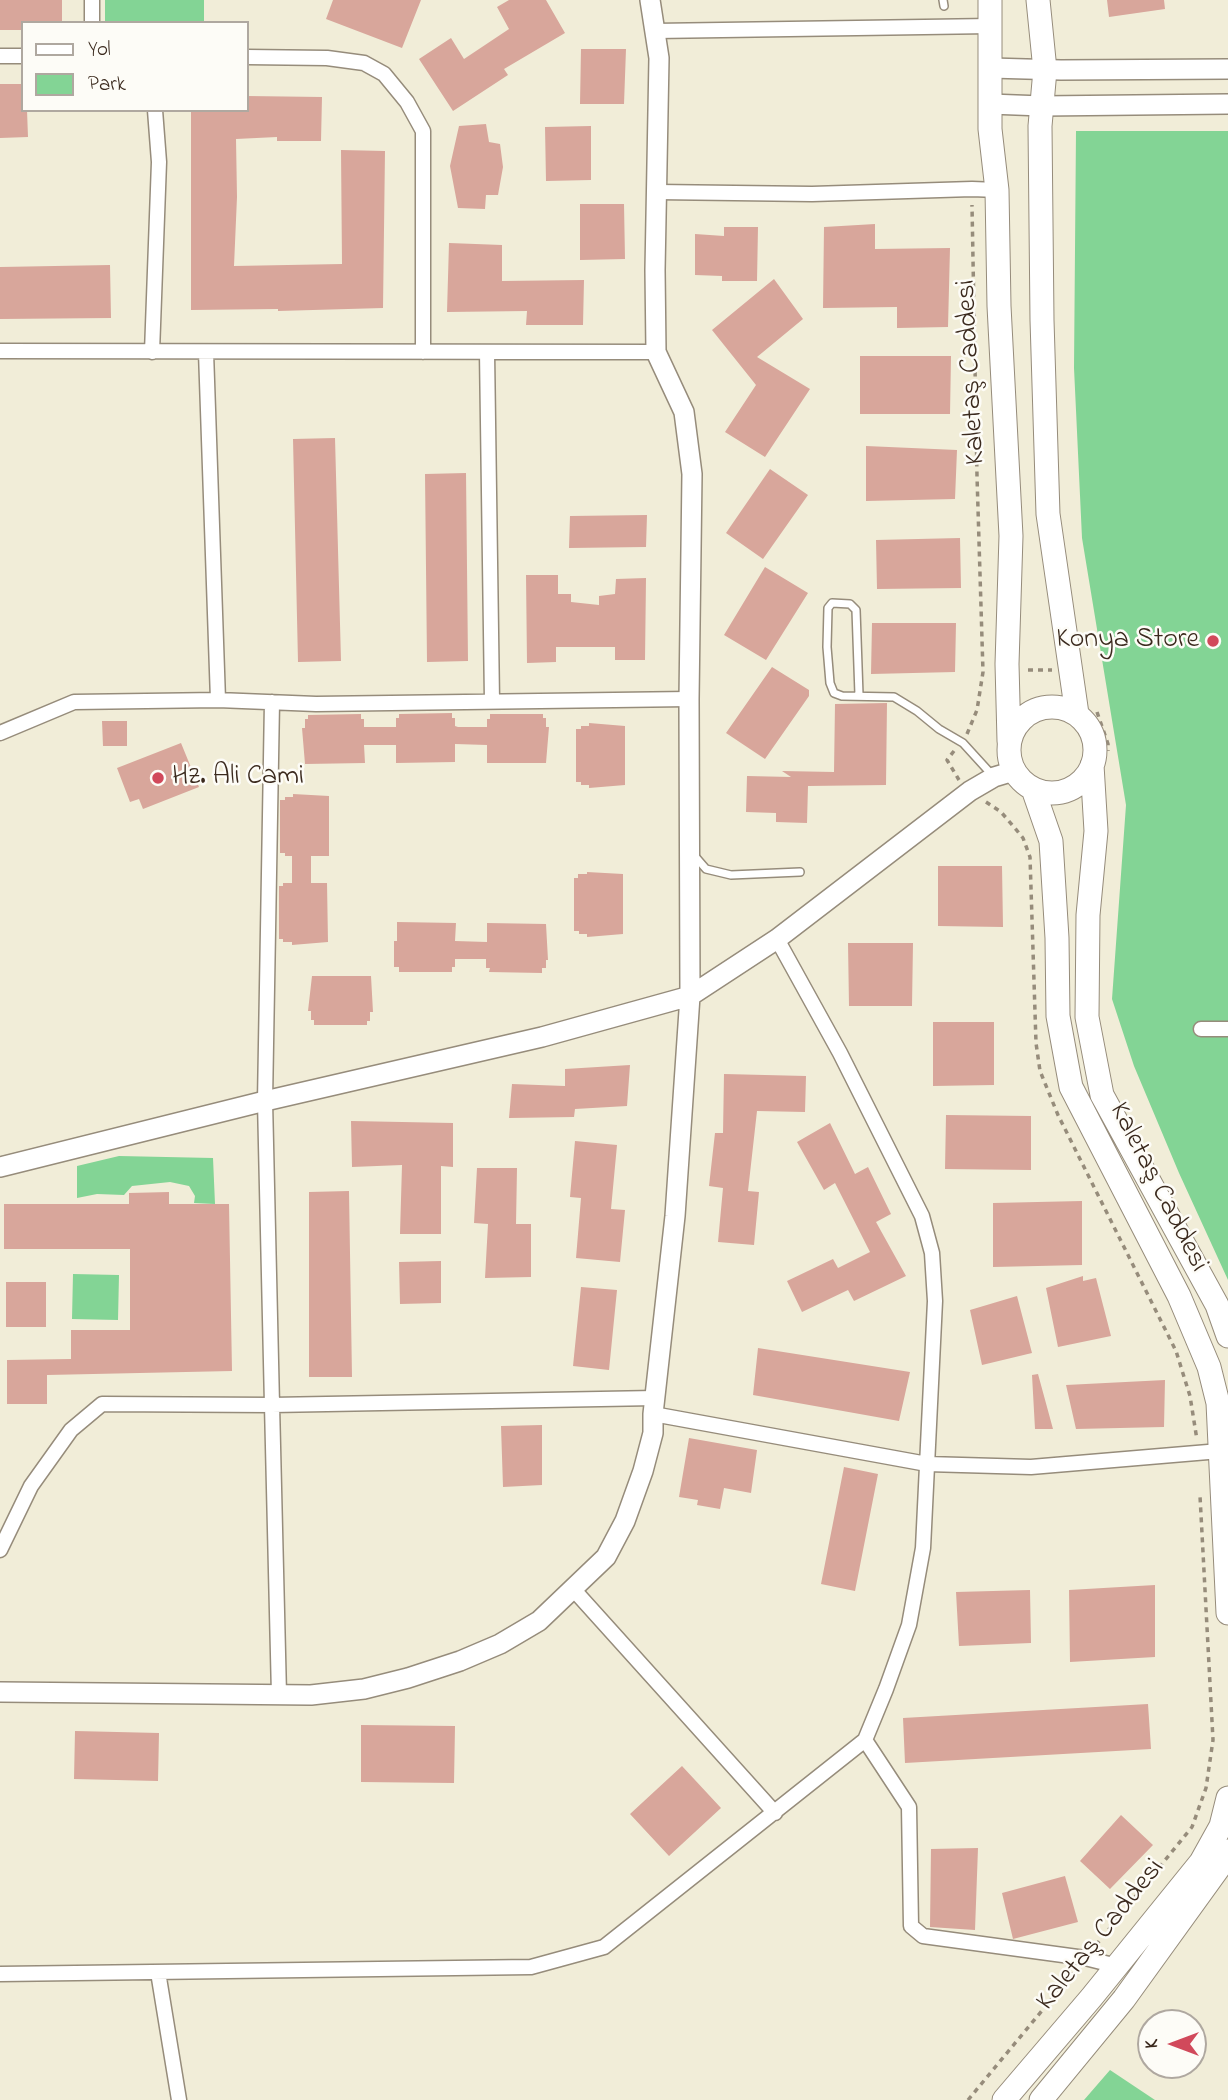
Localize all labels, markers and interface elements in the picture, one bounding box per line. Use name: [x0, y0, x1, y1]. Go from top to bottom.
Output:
legend: [21, 21, 248, 112]
text: Yol: [88, 35, 111, 65]
text: Park: [88, 70, 126, 100]
street label: Kaletaş Caddesi: [951, 278, 995, 466]
place label: Konya Store: [1056, 624, 1199, 658]
marker: Konya Store: [1205, 633, 1221, 649]
place label: Hz. Ali Cami: [172, 761, 304, 795]
marker: Hz. Ali Cami: [150, 770, 166, 786]
street label: Kaletaş Caddesi: [1100, 1098, 1214, 1278]
street label: Kaletaş Caddesi: [1031, 1853, 1173, 2019]
north arrow: [1137, 2009, 1207, 2079]
text: K: [1139, 2039, 1166, 2049]

